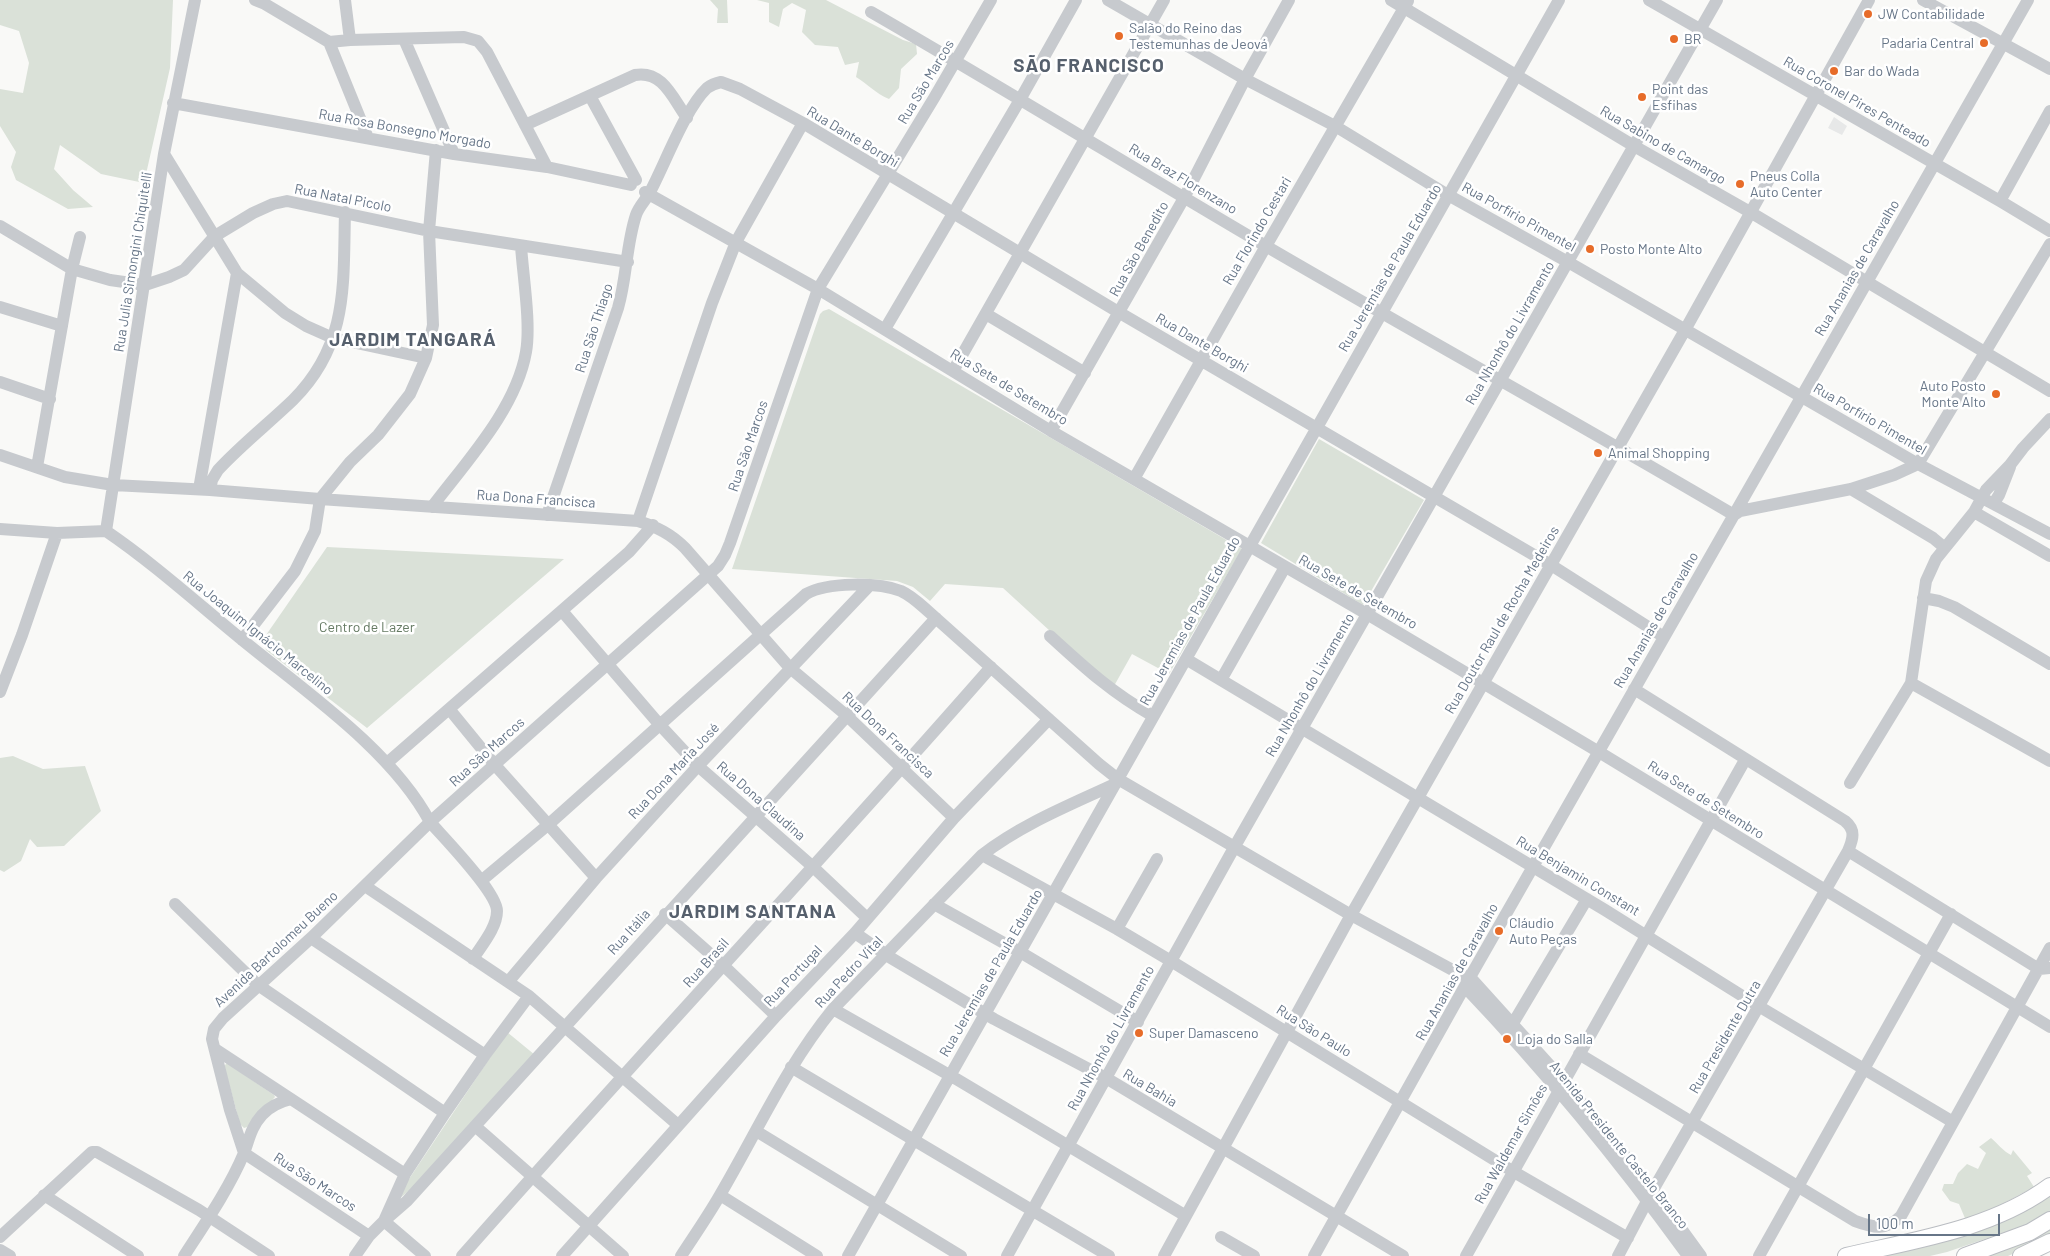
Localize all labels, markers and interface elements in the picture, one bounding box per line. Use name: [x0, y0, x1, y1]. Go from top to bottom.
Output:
place label: JW Contabilidade: [1878, 6, 1985, 22]
marker: JW Contabilidade: [1862, 8, 1874, 20]
place label: Salão do Reino das Testemunhas de Jeová: [1129, 20, 1268, 52]
marker: Salão do Reino das Testemunhas de Jeová: [1113, 30, 1125, 42]
place label: BR: [1684, 31, 1701, 47]
marker: BR: [1668, 33, 1680, 45]
place label: Padaria Central: [1881, 35, 1974, 51]
street label: Rua São Marcos: [894, 37, 958, 127]
marker: Padaria Central: [1978, 37, 1990, 49]
street label: Rua Coronel Pires Penteado: [1780, 53, 1934, 151]
district label: SÃO FRANCISCO: [1012, 55, 1166, 77]
place label: Bar do Wada: [1844, 63, 1919, 79]
marker: Bar do Wada: [1828, 65, 1840, 77]
place label: Point das Esfihas: [1652, 81, 1708, 114]
marker: Point das Esfihas: [1636, 91, 1648, 103]
street label: Rua Sabino de Camargo: [1597, 102, 1729, 188]
street label: Rua Dante Borghi: [804, 103, 902, 171]
street label: Rua Rosa Bonsegno Morgado: [317, 106, 493, 152]
street label: Rua Braz Florenzano: [1126, 140, 1240, 218]
place label: Pneus Colla Auto Center: [1750, 168, 1822, 200]
street label: Rua Julia Simongini Chiquitelli: [110, 171, 156, 353]
street label: Rua Florindo Cestari: [1219, 174, 1295, 288]
marker: Pneus Colla Auto Center: [1734, 178, 1746, 190]
street label: Rua Porfírio Pimentel: [1459, 179, 1579, 255]
street label: Rua Natal Picolo: [293, 180, 393, 216]
street label: Rua Jeremias de Paula Eduardo: [1335, 181, 1445, 355]
street label: Rua Ananias de Caravalho: [1811, 197, 1903, 339]
street label: Rua São Benedito: [1106, 198, 1172, 300]
place label: Posto Monte Alto: [1600, 241, 1702, 257]
marker: Posto Monte Alto: [1584, 243, 1596, 255]
street label: Rua Nhonhô do Livramento: [1462, 258, 1558, 408]
street label: Rua São Thiago: [572, 281, 616, 375]
street label: Rua Dante Borghi: [1153, 310, 1251, 376]
district label: JARDIM TANGARÁ: [328, 329, 498, 351]
street label: Rua Sete de Setembro: [947, 345, 1071, 429]
place label: Auto Posto Monte Alto: [1920, 378, 1986, 411]
street label: Rua Porfírio Pimentel: [1810, 380, 1930, 458]
marker: Auto Posto Monte Alto: [1990, 388, 2002, 400]
street label: Rua São Marcos: [725, 398, 771, 494]
place label: Animal Shopping: [1608, 445, 1710, 461]
marker: Animal Shopping: [1592, 447, 1604, 459]
street label: Rua Dona Francisca: [476, 486, 596, 512]
street label: Rua Doutor Raul de Rocha Medeiros: [1441, 523, 1563, 717]
street label: Rua Jeremias de Paula Eduardo: [1136, 533, 1244, 709]
street label: Rua Ananias de Caravalho: [1610, 549, 1702, 691]
street label: Rua Sete de Setembro: [1296, 551, 1420, 633]
street label: Rua Joaquim Ignácio Marcelino: [180, 567, 336, 699]
street label: Rua Nhonhô do Livramento: [1262, 610, 1358, 760]
park label: Centro de Lazer: [319, 619, 415, 635]
street label: Rua Dona Francisca: [839, 688, 937, 782]
street label: Rua São Marcos: [446, 714, 528, 790]
street label: Rua Dona Maria José: [625, 719, 723, 823]
street label: Rua Sete de Setembro: [1645, 757, 1767, 843]
street label: Rua Dona Claudina: [713, 758, 809, 844]
street label: Rua Benjamin Constant: [1513, 832, 1643, 920]
street label: Rua Jeremias de Paula Eduardo: [936, 886, 1046, 1060]
street label: Avenida Bartolomeu Bueno: [211, 887, 341, 1011]
street label: Rua Ananias de Caravalho: [1412, 900, 1502, 1044]
district label: JARDIM SANTANA: [667, 901, 839, 923]
street label: Rua Itália: [604, 906, 654, 958]
place label: Cláudio Auto Peças: [1509, 915, 1577, 948]
marker: Cláudio Auto Peças: [1493, 925, 1505, 937]
street label: Rua Pedro Vital: [812, 933, 886, 1011]
street label: Rua Brasil: [679, 935, 733, 991]
street label: Rua Portugal: [760, 942, 826, 1010]
street label: Rua Nhonhô do Livramento: [1064, 963, 1158, 1113]
street label: Rua Presidente Dutra: [1686, 977, 1764, 1097]
street label: Rua São Paulo: [1273, 1001, 1355, 1061]
place label: Super Damasceno: [1149, 1025, 1259, 1041]
marker: Super Damasceno: [1133, 1027, 1145, 1039]
place label: Loja do Salla: [1517, 1031, 1593, 1047]
marker: Loja do Salla: [1501, 1033, 1513, 1045]
street label: Avenida Presidente Castelo Branco: [1546, 1058, 1692, 1232]
street label: Rua Bahia: [1120, 1065, 1180, 1111]
street label: Rua Waldemar Simões: [1471, 1081, 1551, 1207]
street label: Rua São Marcos: [270, 1149, 360, 1215]
scale bar: [1870, 1204, 2002, 1236]
text: 100 m: [1876, 1214, 1914, 1232]

